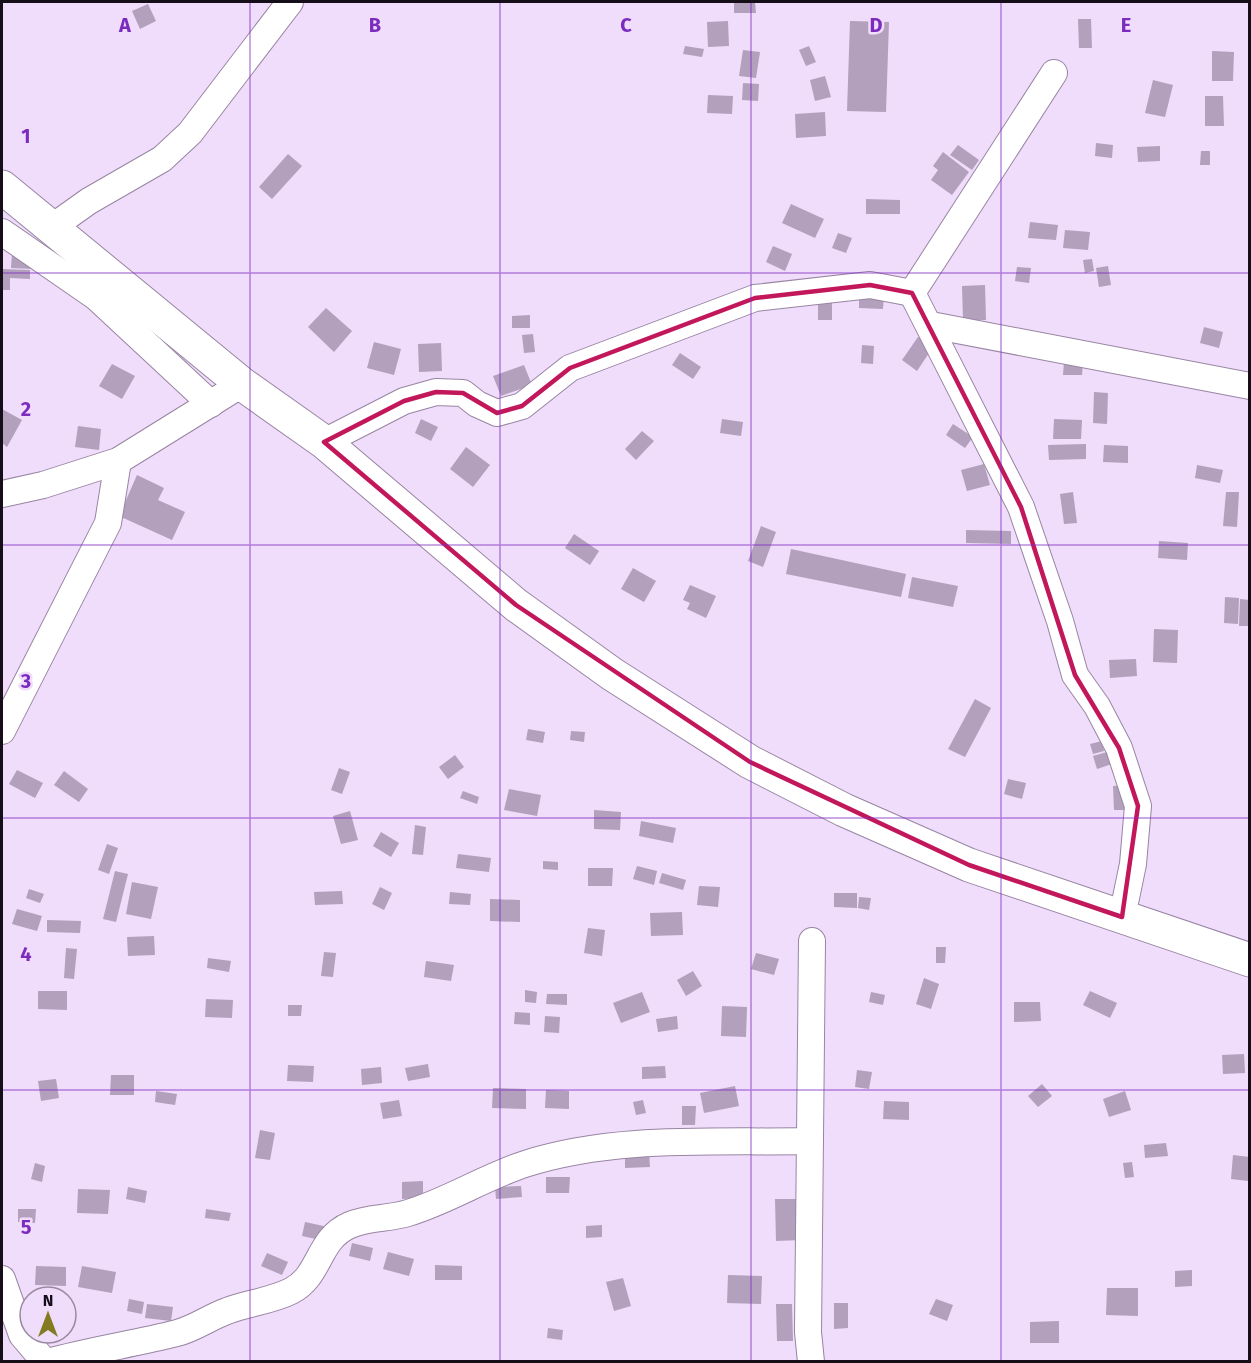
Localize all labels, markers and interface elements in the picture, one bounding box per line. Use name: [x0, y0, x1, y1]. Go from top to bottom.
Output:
text: A: [118, 13, 132, 37]
text: B: [369, 13, 381, 37]
text: C: [620, 13, 632, 37]
text: D: [869, 13, 883, 37]
text: E: [1121, 13, 1131, 37]
text: 1: [21, 124, 31, 148]
text: 2: [21, 397, 31, 421]
text: 3: [20, 669, 31, 693]
text: 4: [20, 942, 32, 966]
text: 5: [21, 1215, 32, 1239]
north arrow: [18, 1285, 78, 1345]
text: N: [43, 1291, 53, 1310]

